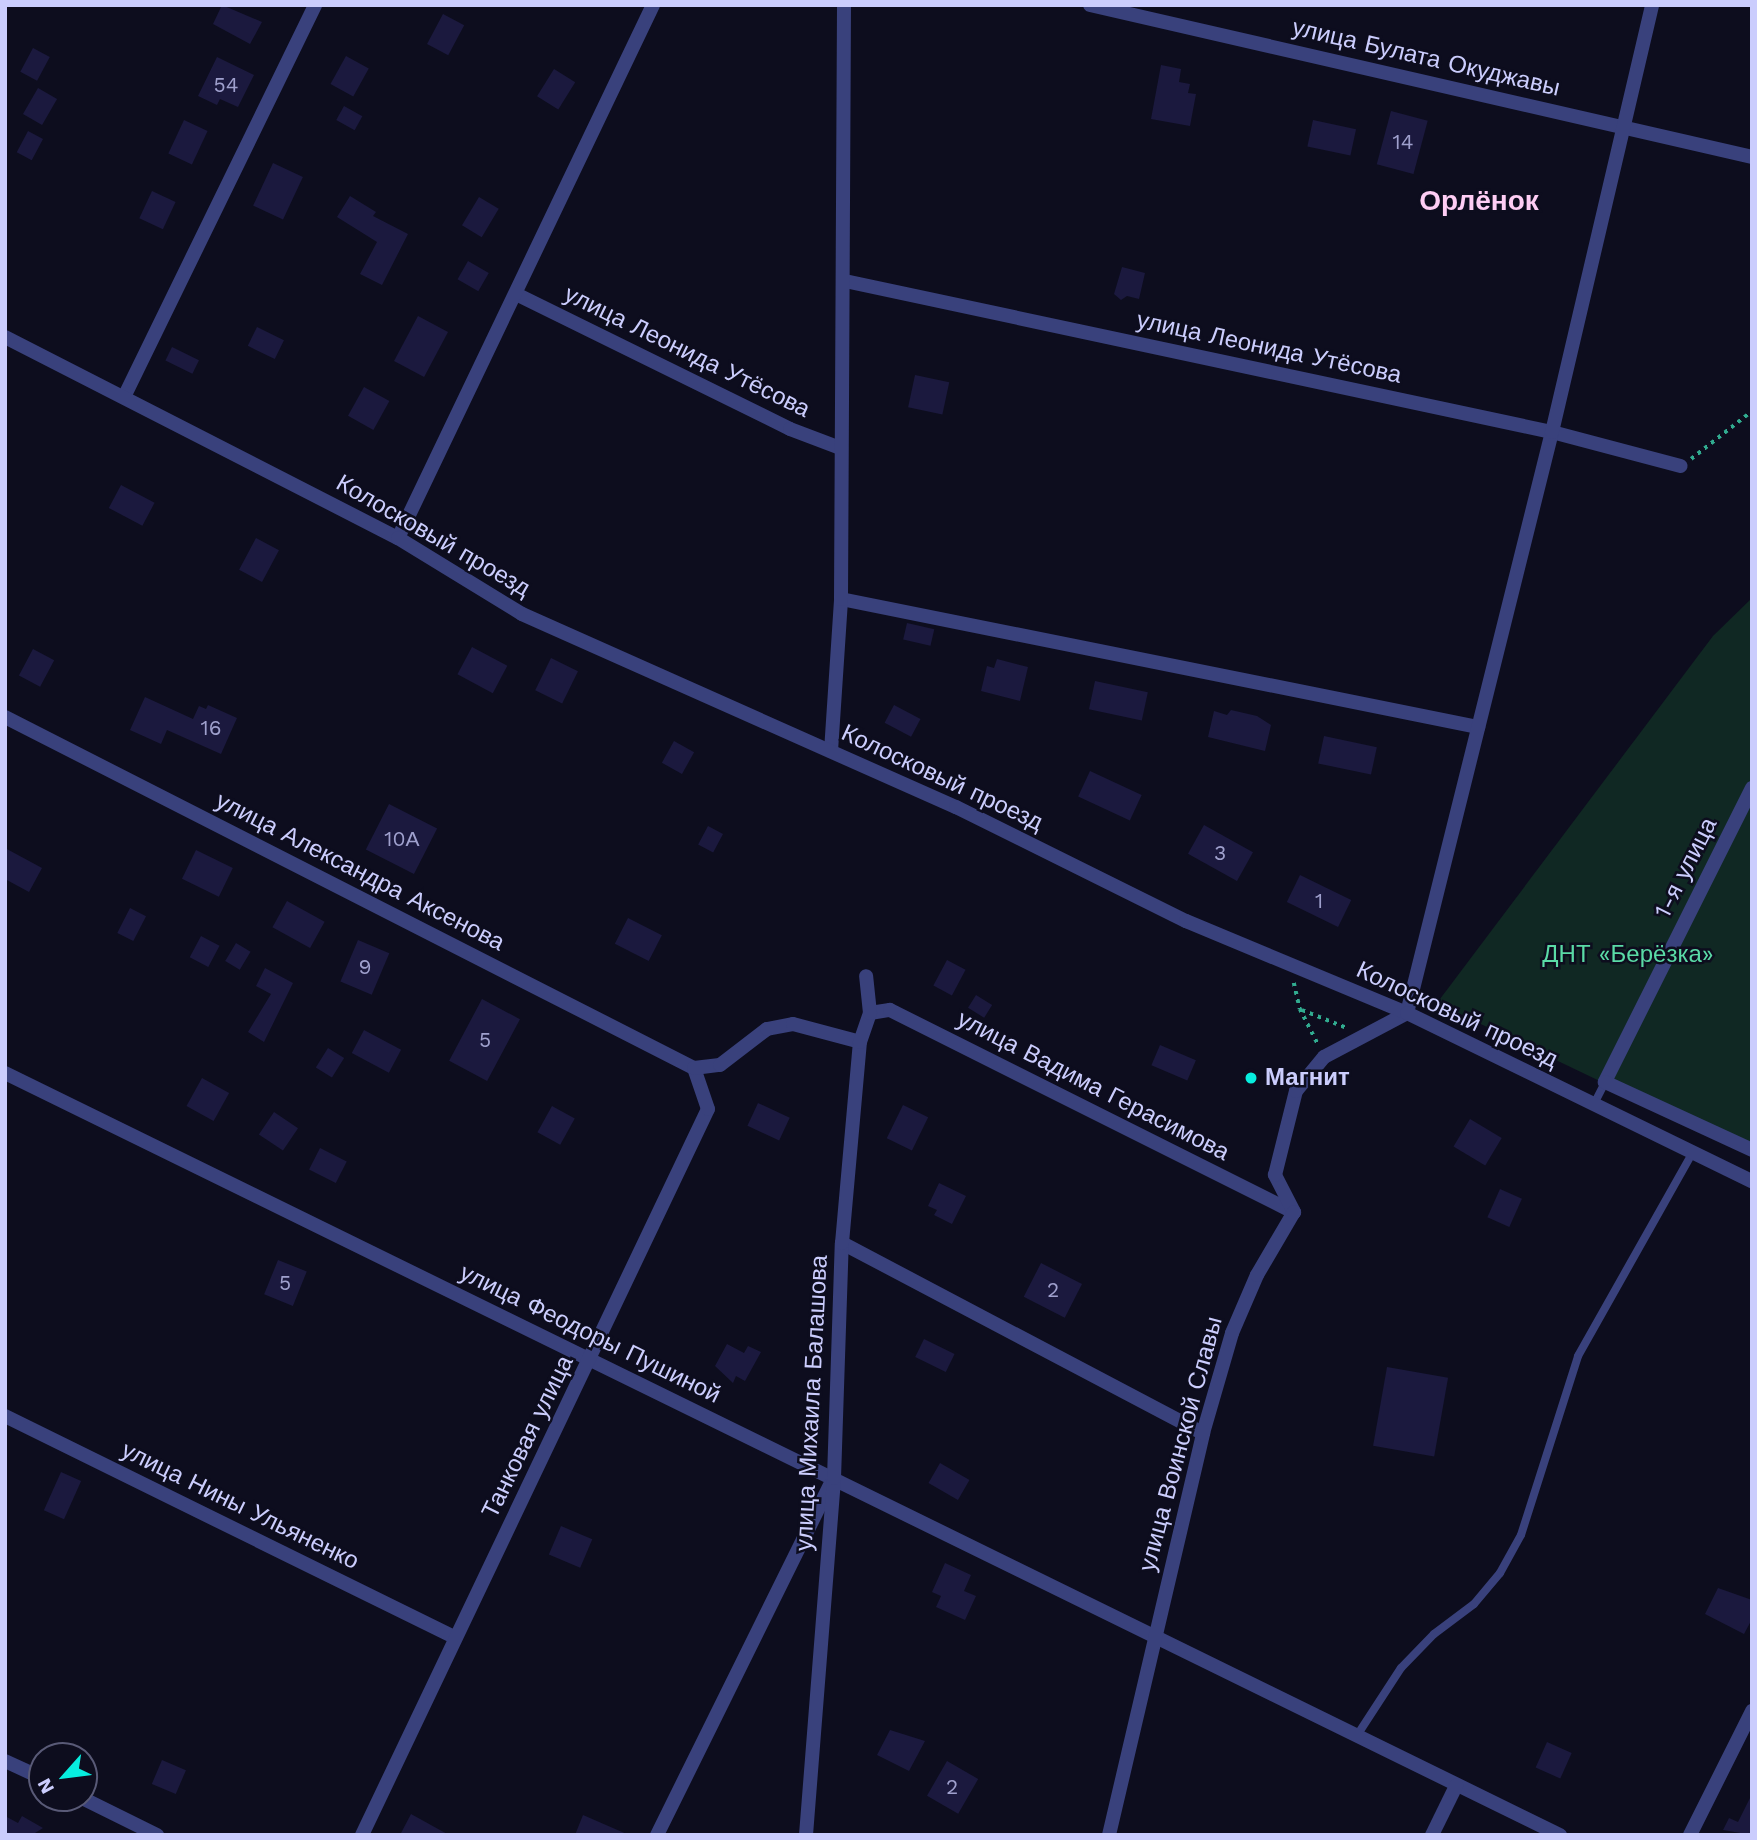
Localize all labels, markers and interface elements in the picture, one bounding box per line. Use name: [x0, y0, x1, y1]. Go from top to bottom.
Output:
street label: улица Булата Окуджавы: [1289, 13, 1563, 103]
house number: 54: [213, 72, 239, 98]
house number: 14: [1392, 129, 1414, 155]
district label: Орлёнок: [1419, 184, 1539, 218]
street label: улица Леонида Утёсова: [559, 280, 815, 424]
street label: улица Леонида Утёсова: [1134, 306, 1404, 390]
street label: Колосковый проезд: [331, 469, 535, 603]
house number: 16: [201, 715, 221, 741]
street label: Колосковый проезд: [837, 719, 1047, 837]
street label: улица Александра Аксенова: [211, 786, 509, 958]
street label: 1-я улица: [1648, 813, 1724, 923]
house number: 10А: [384, 826, 420, 852]
house number: 3: [1214, 840, 1226, 866]
house number: 1: [1315, 888, 1323, 914]
park label: ДНТ «Берёзка»: [1542, 941, 1714, 969]
house number: 9: [359, 954, 371, 980]
street label: Колосковый проезд: [1352, 956, 1562, 1074]
street label: улица Вадима Герасимова: [952, 1005, 1234, 1167]
house number: 5: [479, 1027, 491, 1053]
place label: Магнит: [1265, 1064, 1350, 1092]
marker: Магнит: [1243, 1070, 1259, 1086]
street label: улица Михаила Балашова: [790, 1254, 834, 1552]
street label: улица Феодоры Пушиной: [455, 1258, 725, 1410]
house number: 5: [279, 1270, 291, 1296]
house number: 2: [1047, 1277, 1059, 1303]
street label: улица Воинской Славы: [1133, 1313, 1229, 1575]
street label: Танковая улица: [476, 1351, 580, 1523]
street label: улица Нины Ульяненко: [117, 1436, 363, 1576]
north arrow: [28, 1742, 98, 1812]
house number: 2: [946, 1774, 958, 1800]
text: N: [32, 1775, 59, 1798]

